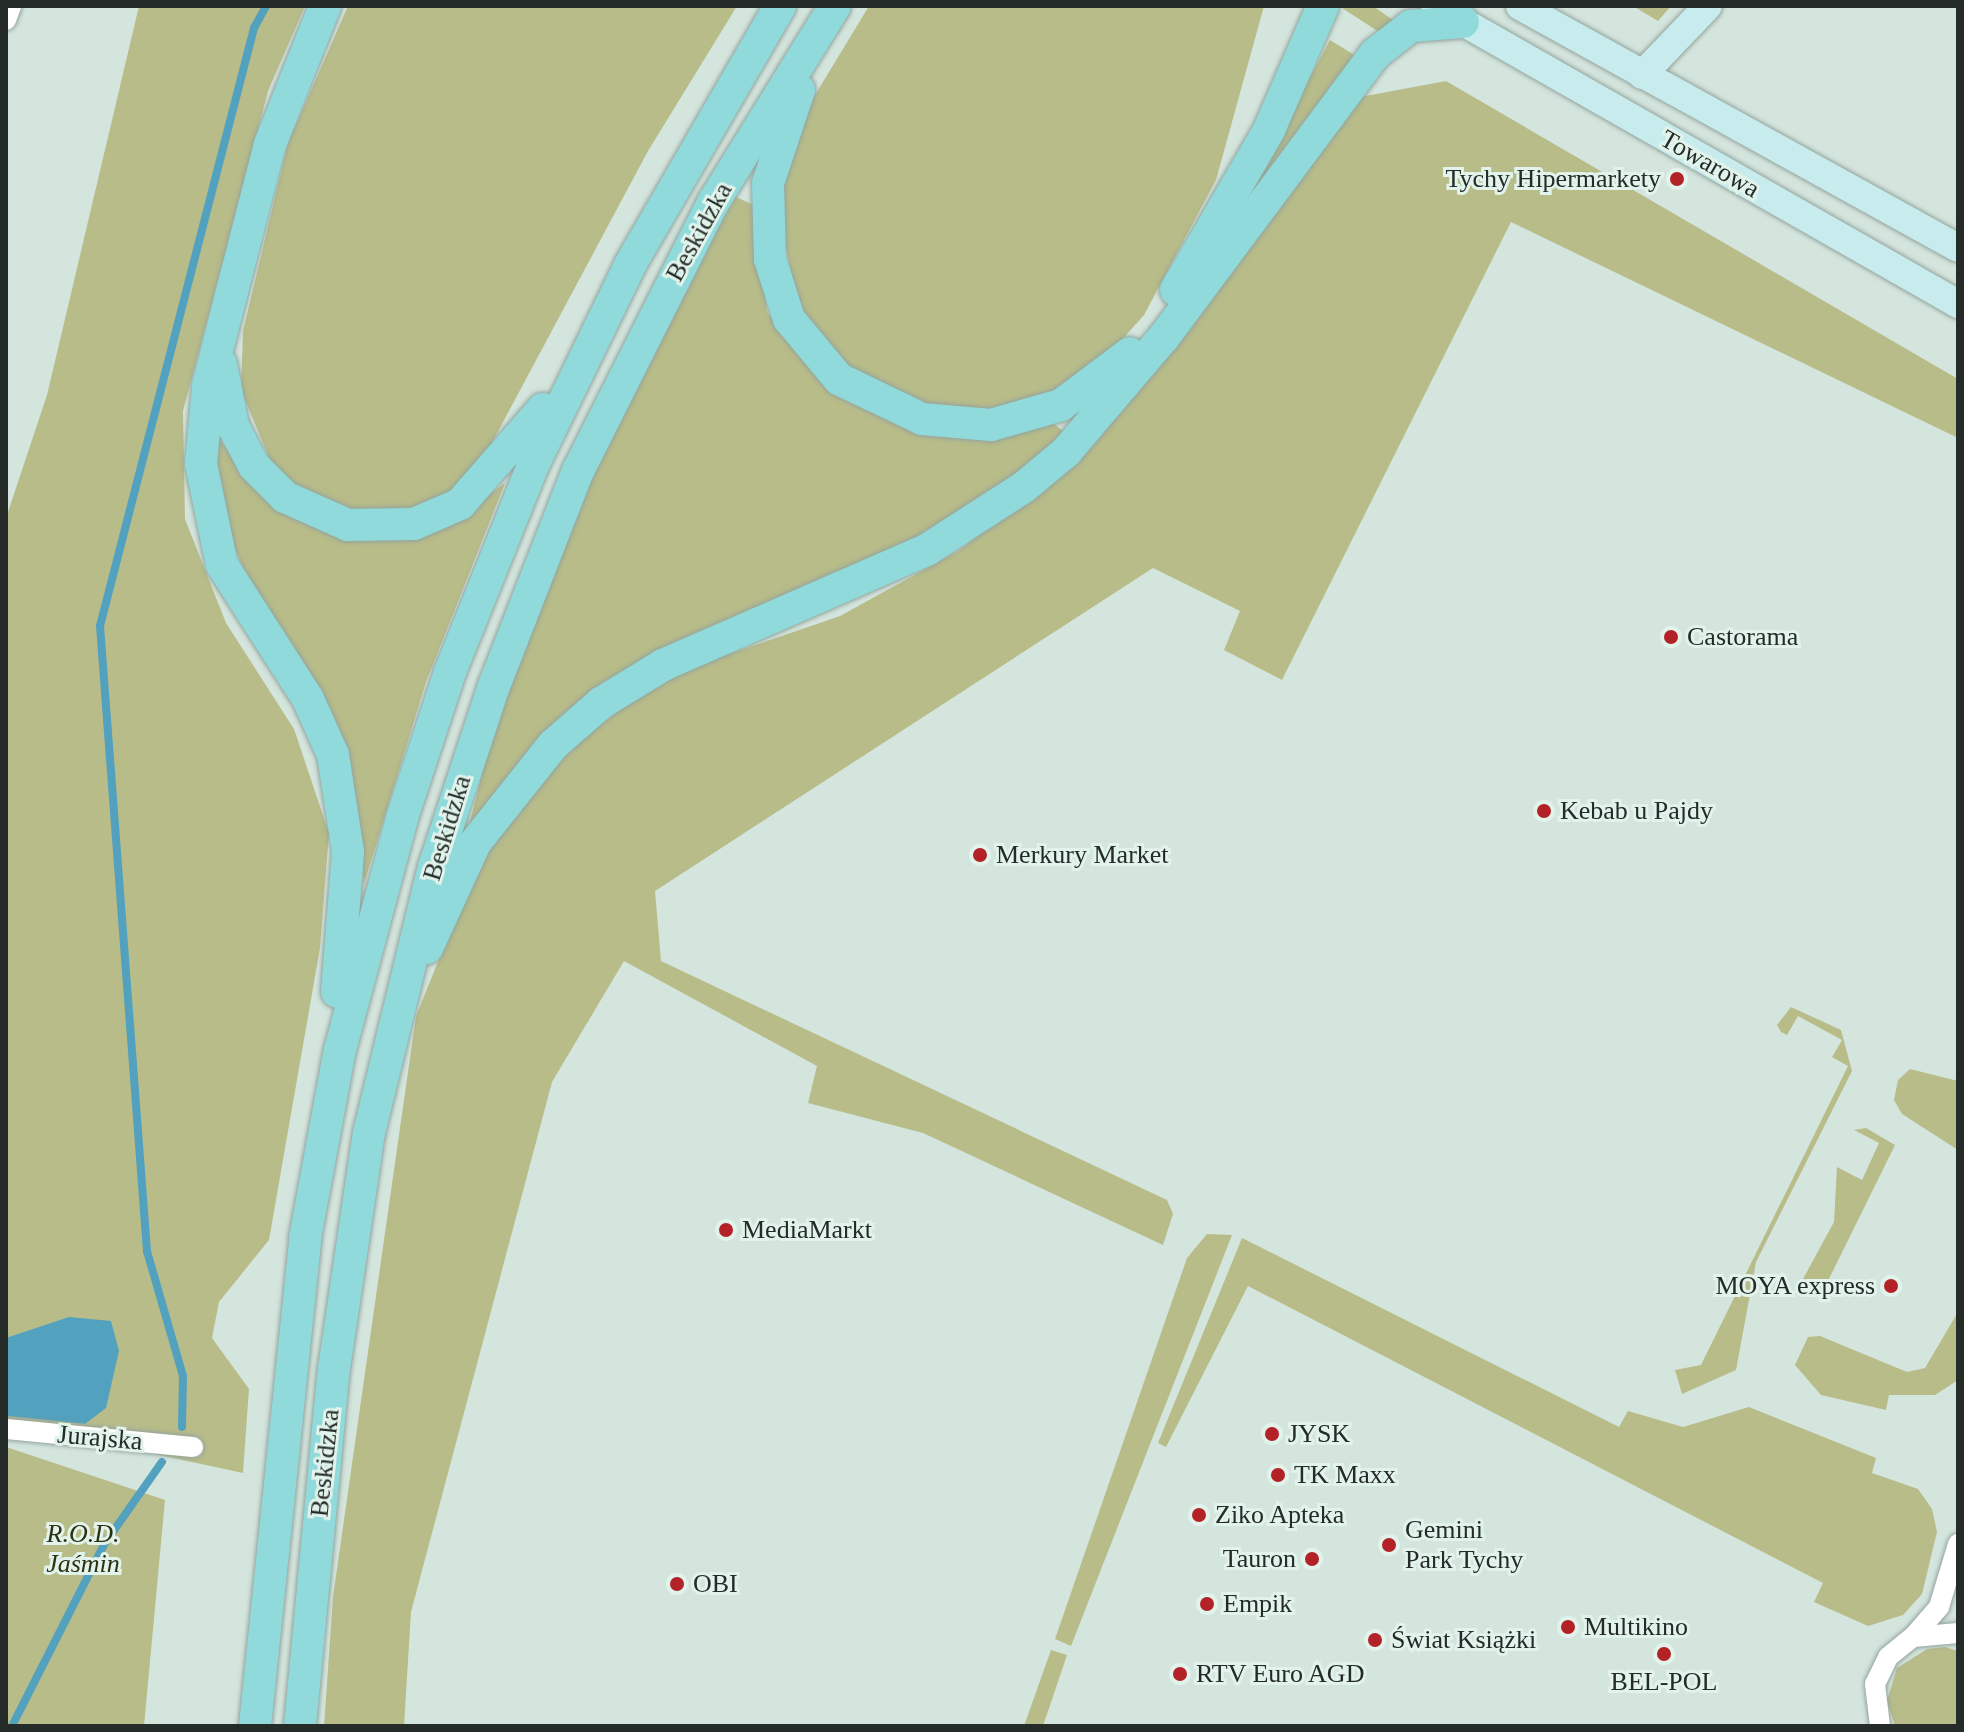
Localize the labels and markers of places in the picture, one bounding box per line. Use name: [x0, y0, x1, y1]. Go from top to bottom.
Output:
place label: Tychy Hipermarkety: [1446, 163, 1661, 195]
marker: Tychy Hipermarkety: [1668, 170, 1686, 188]
place label: Castorama: [1687, 621, 1798, 653]
marker: Castorama: [1662, 628, 1680, 646]
place label: Kebab u Pajdy: [1560, 795, 1713, 827]
marker: Kebab u Pajdy: [1535, 802, 1553, 820]
place label: Merkury Market: [996, 839, 1169, 871]
marker: Merkury Market: [971, 846, 989, 864]
place label: MediaMarkt: [742, 1214, 872, 1246]
marker: MediaMarkt: [717, 1221, 735, 1239]
place label: MOYA express: [1714, 1270, 1875, 1302]
marker: MOYA express: [1882, 1277, 1900, 1295]
place label: JYSK: [1288, 1418, 1350, 1450]
marker: JYSK: [1263, 1425, 1281, 1443]
place label: TK Maxx: [1294, 1459, 1396, 1491]
marker: TK Maxx: [1269, 1466, 1287, 1484]
place label: Ziko Apteka: [1215, 1499, 1346, 1531]
marker: Ziko Apteka: [1190, 1506, 1208, 1524]
place label: Gemini Park Tychy: [1405, 1514, 1524, 1576]
marker: Gemini Park Tychy: [1380, 1536, 1398, 1554]
place label: Tauron: [1223, 1543, 1296, 1575]
marker: Tauron: [1303, 1550, 1321, 1568]
place label: OBI: [693, 1568, 738, 1600]
marker: OBI: [668, 1575, 686, 1593]
place label: Empik: [1223, 1588, 1292, 1620]
marker: Empik: [1198, 1595, 1216, 1613]
place label: Multikino: [1584, 1611, 1688, 1643]
marker: Multikino: [1559, 1618, 1577, 1636]
place label: Świat Książki: [1391, 1624, 1536, 1656]
marker: Świat Książki: [1366, 1631, 1384, 1649]
marker: BEL-POL: [1655, 1645, 1673, 1663]
place label: RTV Euro AGD: [1196, 1658, 1366, 1690]
marker: RTV Euro AGD: [1171, 1665, 1189, 1683]
place label: BEL-POL: [1611, 1666, 1717, 1698]

